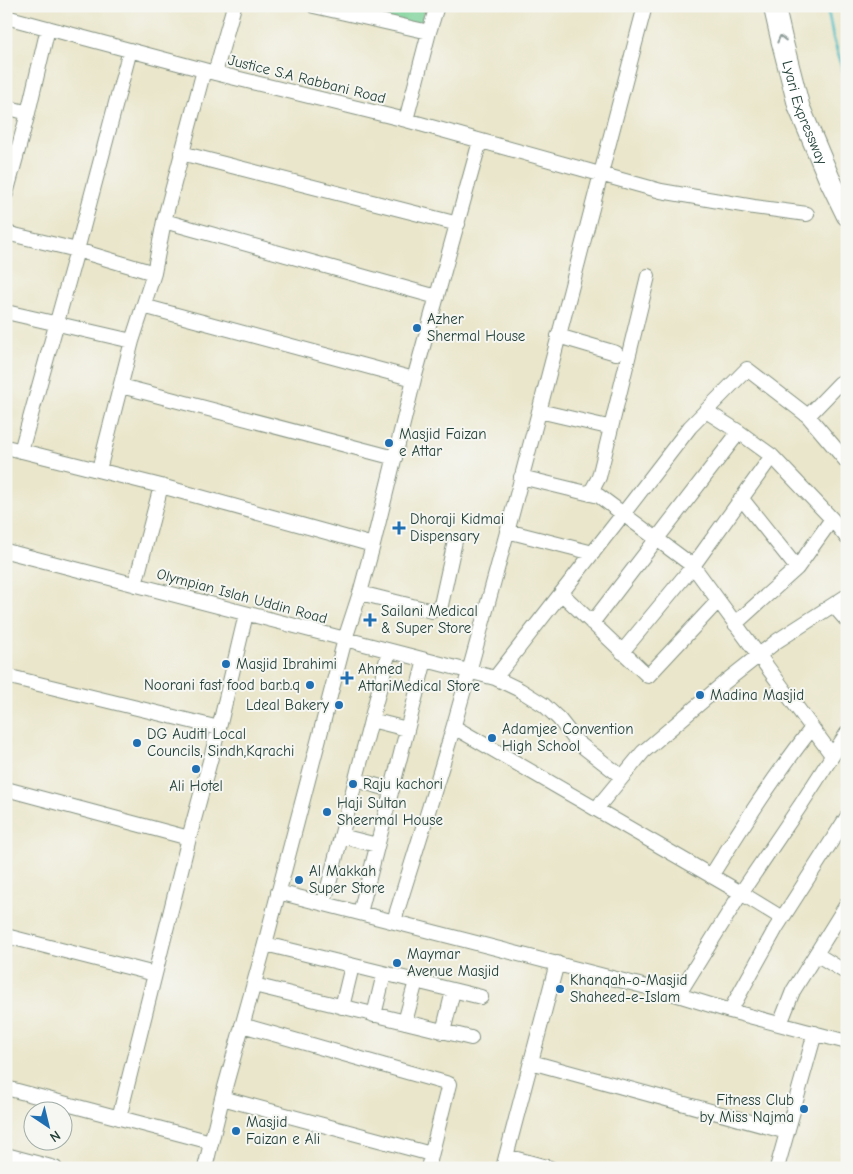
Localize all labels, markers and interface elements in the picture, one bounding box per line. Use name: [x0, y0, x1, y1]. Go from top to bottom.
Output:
one-way arrow: [776, 34, 787, 43]
street label: Justice S.A Rabbani Road: [226, 51, 388, 107]
street label: Lyari Expressway: [778, 59, 831, 167]
place label: Azher Shermal House: [427, 310, 526, 345]
marker: Azher Shermal House: [411, 322, 423, 334]
place label: Masjid Faizan e Attar: [399, 425, 487, 460]
marker: Masjid Faizan e Attar: [383, 437, 395, 449]
place label: Dhoraji Kidmai Dispensary: [410, 510, 504, 545]
marker: Dhoraji Kidmai Dispensary: [392, 521, 406, 535]
street label: Olympian Islah Uddin Road: [155, 565, 329, 627]
place label: Sailani Medical & Super Store: [381, 602, 478, 637]
marker: Sailani Medical & Super Store: [363, 613, 377, 627]
place label: Masjid Ibrahimi: [236, 655, 337, 673]
marker: Masjid Ibrahimi: [220, 658, 232, 670]
place label: Ahmed AttariMedical Store: [358, 660, 480, 695]
marker: Ahmed AttariMedical Store: [340, 671, 354, 685]
place label: Noorani fast food bar.b.q: [144, 676, 300, 694]
marker: Noorani fast food bar.b.q: [304, 679, 316, 691]
place label: Madina Masjid: [710, 686, 804, 704]
marker: Madina Masjid: [694, 689, 706, 701]
place label: Ldeal Bakery: [246, 696, 329, 714]
marker: Ldeal Bakery: [333, 699, 345, 711]
place label: Adamjee Convention High School: [502, 720, 634, 755]
place label: DG Auditl Local Councils, Sindh,Kqrachi: [147, 725, 294, 760]
marker: Adamjee Convention High School: [486, 732, 498, 744]
marker: DG Auditl Local Councils, Sindh,Kqrachi: [131, 737, 143, 749]
marker: Ali Hotel: [190, 763, 202, 775]
place label: Raju kachori: [363, 775, 443, 793]
place label: Ali Hotel: [169, 777, 223, 795]
marker: Raju kachori: [347, 778, 359, 790]
place label: Haji Sultan Sheermal House: [337, 794, 443, 829]
marker: Haji Sultan Sheermal House: [321, 806, 333, 818]
place label: Al Makkah Super Store: [309, 862, 385, 897]
marker: Al Makkah Super Store: [293, 874, 305, 886]
place label: Maymar Avenue Masjid: [407, 945, 499, 980]
marker: Maymar Avenue Masjid: [391, 957, 403, 969]
place label: Khanqah-o-Masjid Shaheed-e-Islam: [570, 971, 688, 1006]
marker: Khanqah-o-Masjid Shaheed-e-Islam: [554, 983, 566, 995]
place label: Fitness Club by Miss Najma: [700, 1091, 794, 1126]
north arrow: [22, 1102, 72, 1152]
marker: Fitness Club by Miss Najma: [798, 1103, 810, 1115]
place label: Masjid Faizan e Ali: [246, 1113, 320, 1148]
marker: Masjid Faizan e Ali: [230, 1125, 242, 1137]
text: N: [47, 1127, 64, 1146]

